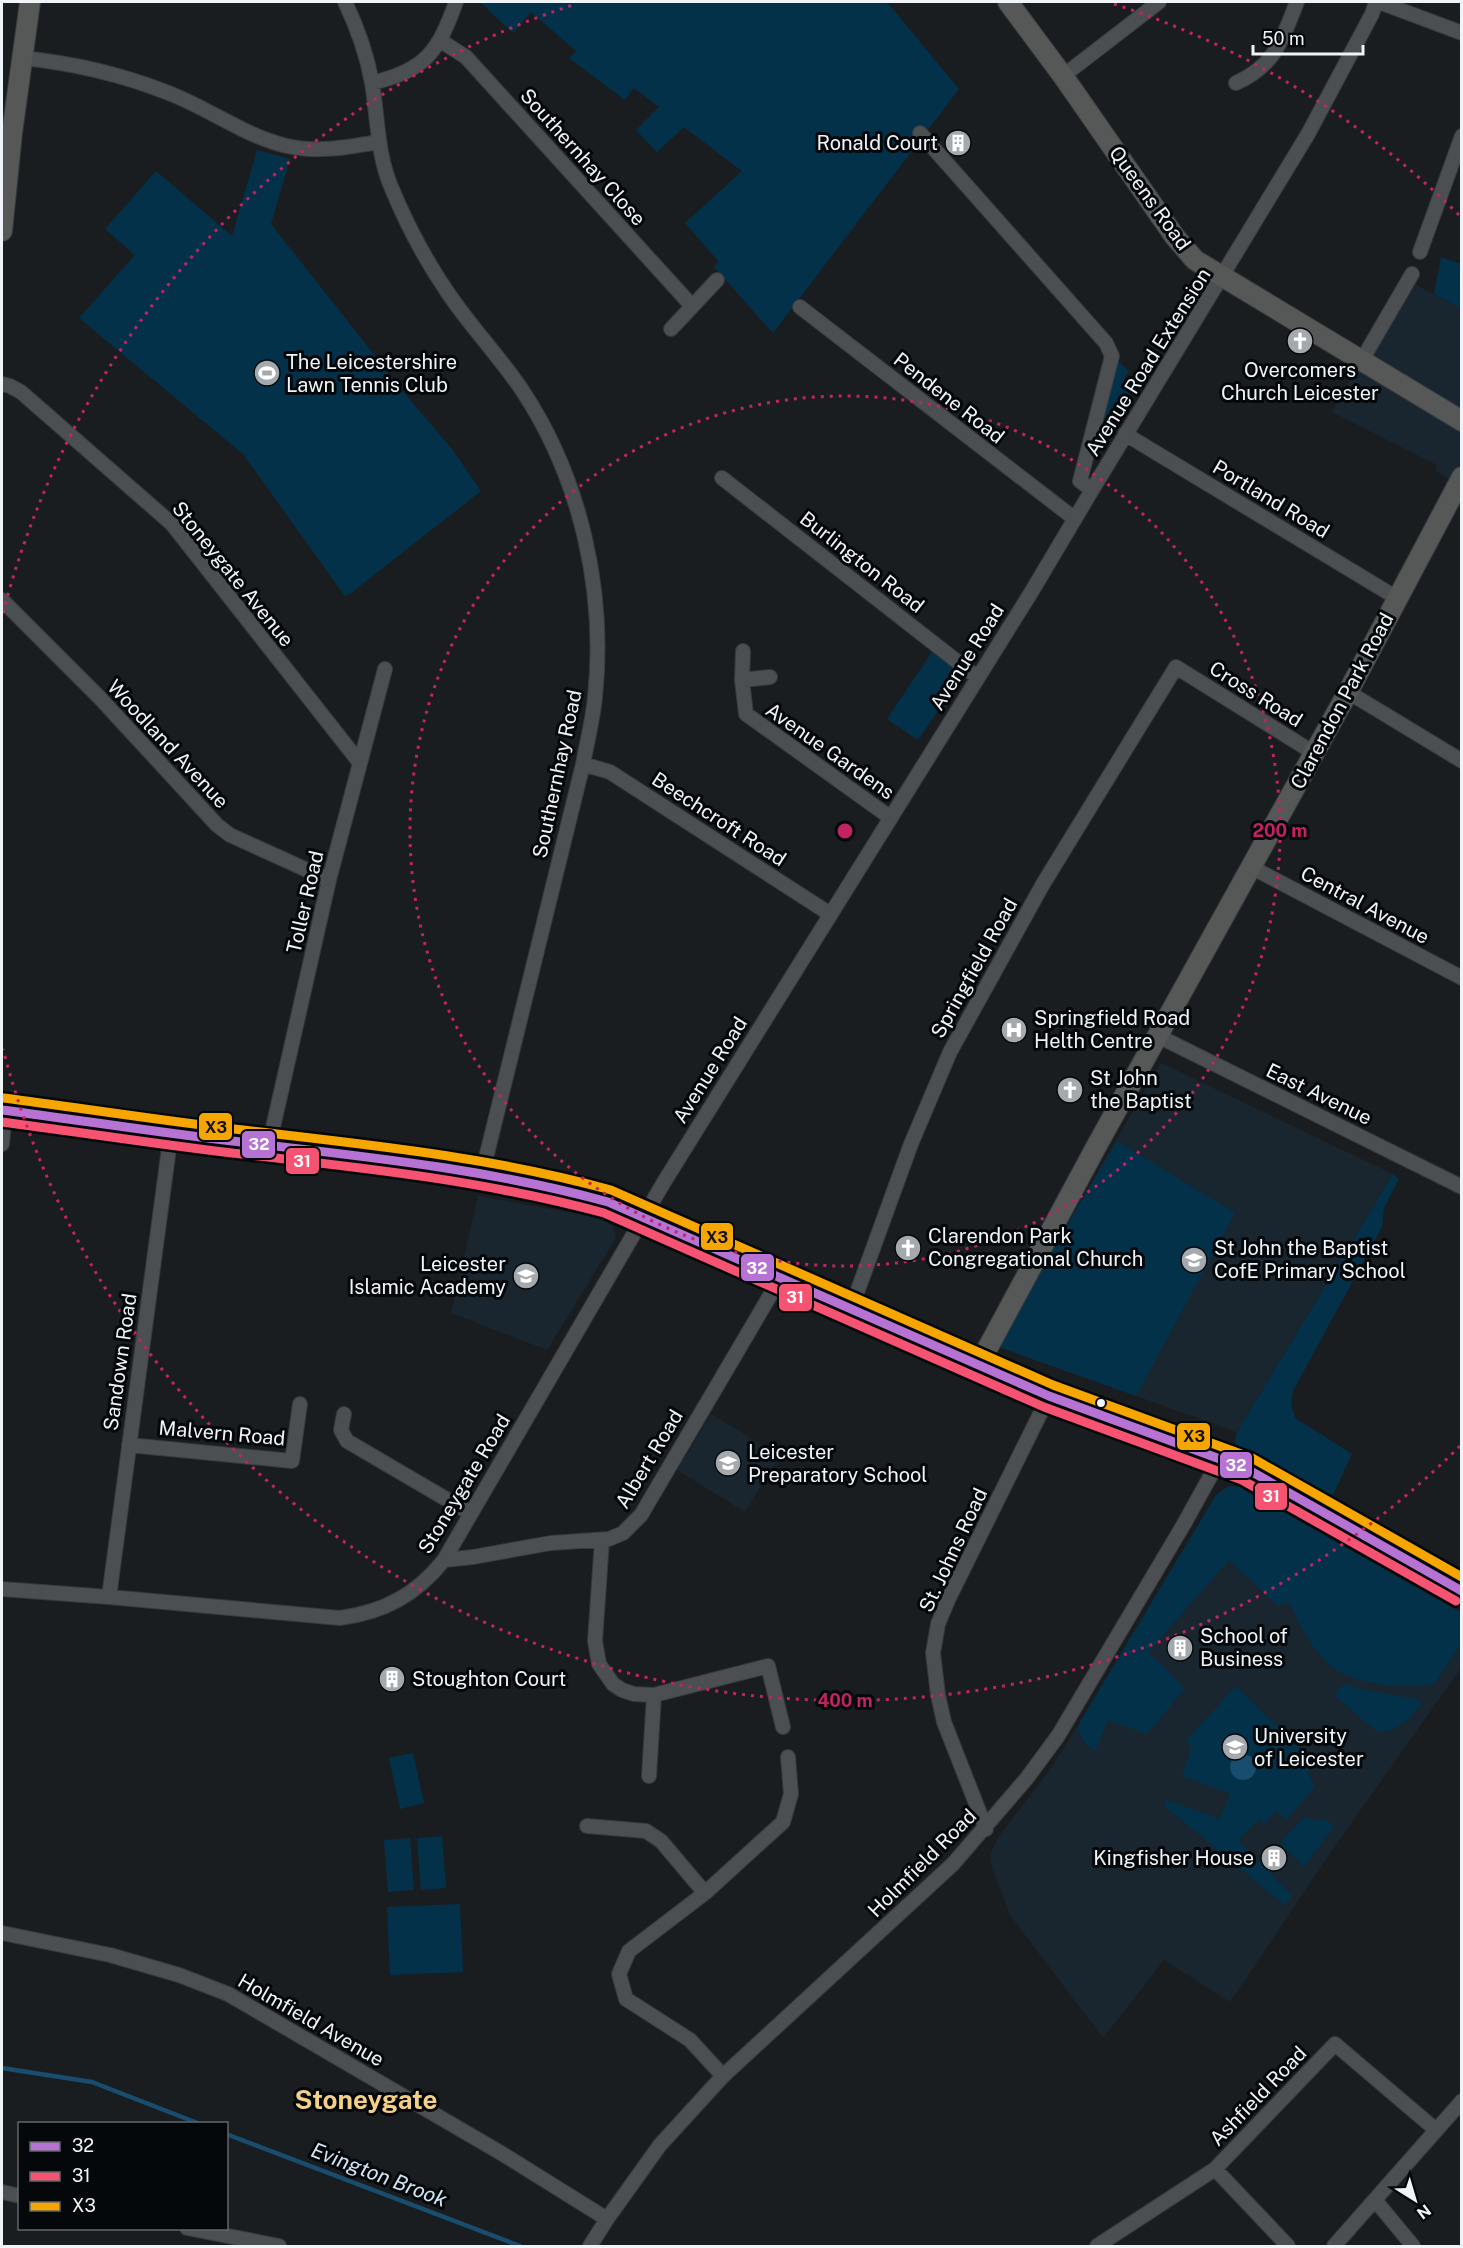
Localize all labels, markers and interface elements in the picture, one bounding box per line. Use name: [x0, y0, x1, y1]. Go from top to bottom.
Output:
scale bar: [1253, 18, 1362, 56]
text: 50 m: [1262, 28, 1305, 49]
street label: Southernhay Close: [515, 84, 651, 230]
building icon: Ronald Court: [943, 128, 973, 158]
place label: Ronald Court: [817, 131, 938, 155]
street label: Queens Road: [1104, 141, 1196, 255]
street label: Avenue Road Extension: [1080, 264, 1216, 460]
church icon: Overcomers Church Leicester: [1285, 326, 1315, 356]
street label: Pendene Road: [889, 347, 1009, 449]
place label: The Leicestershire Lawn Tennis Club: [286, 350, 457, 397]
sports icon: The Leicestershire Lawn Tennis Club: [252, 358, 282, 388]
place label: Overcomers Church Leicester: [1221, 358, 1379, 405]
street label: Portland Road: [1208, 455, 1334, 543]
street label: Stoneygate Avenue: [167, 497, 299, 651]
street label: Burlington Road: [795, 506, 929, 618]
street label: Avenue Road: [925, 599, 1009, 715]
street label: Clarendon Park Road: [1285, 609, 1399, 793]
street label: Cross Road: [1205, 656, 1307, 732]
street label: Woodland Avenue: [102, 675, 234, 813]
street label: Southernhay Road: [527, 688, 587, 860]
street label: Avenue Gardens: [761, 698, 899, 804]
street label: Beechcroft Road: [647, 767, 791, 871]
text: 200 m: [1253, 820, 1307, 841]
centre of rings: [835, 821, 855, 841]
street label: Toller Road: [282, 848, 328, 956]
street label: Central Avenue: [1297, 861, 1433, 949]
street label: Springfield Road: [926, 894, 1022, 1042]
place label: Springfield Road Helth Centre: [1034, 1006, 1190, 1053]
street label: Avenue Road: [668, 1012, 752, 1128]
hospital icon: Springfield Road Helth Centre: [999, 1015, 1029, 1045]
street label: East Avenue: [1262, 1058, 1376, 1130]
place label: St John the Baptist: [1090, 1066, 1192, 1113]
church icon: St John the Baptist: [1055, 1075, 1085, 1105]
line badge: X3: [198, 1112, 233, 1141]
text: X3: [205, 1118, 227, 1137]
line badge: 32: [241, 1130, 276, 1159]
text: 32: [249, 1135, 269, 1154]
line badge: 31: [285, 1147, 320, 1175]
text: 31: [293, 1152, 311, 1171]
line badge: X3: [700, 1222, 734, 1251]
place label: Clarendon Park Congregational Church: [928, 1224, 1143, 1271]
text: X3: [706, 1228, 728, 1247]
church icon: Clarendon Park Congregational Church: [893, 1233, 923, 1263]
place label: St John the Baptist CofE Primary School: [1214, 1236, 1406, 1283]
school or university icon: St John the Baptist CofE Primary School: [1179, 1245, 1209, 1275]
place label: Leicester Islamic Academy: [349, 1252, 506, 1299]
line badge: 32: [740, 1253, 775, 1282]
text: 32: [747, 1259, 767, 1278]
school or university icon: Leicester Islamic Academy: [511, 1261, 541, 1291]
line badge: 31: [778, 1283, 813, 1312]
text: 31: [786, 1288, 804, 1307]
street label: Sandown Road: [98, 1292, 142, 1432]
unlabelled marker: [1095, 1397, 1107, 1409]
street label: Albert Road: [610, 1405, 688, 1513]
street label: Stoneygate Road: [413, 1410, 515, 1558]
street label: Malvern Road: [158, 1416, 286, 1450]
line badge: X3: [1176, 1422, 1211, 1451]
text: X3: [1183, 1427, 1205, 1446]
place label: Leicester Preparatory School: [748, 1440, 927, 1487]
school or university icon: Leicester Preparatory School: [713, 1448, 743, 1478]
line badge: 32: [1219, 1451, 1253, 1479]
text: 32: [1226, 1456, 1246, 1475]
line badge: 31: [1254, 1482, 1288, 1511]
street label: St. Johns Road: [914, 1484, 992, 1616]
text: 31: [1262, 1487, 1280, 1506]
place label: School of Business: [1200, 1624, 1288, 1671]
building icon: School of Business: [1165, 1633, 1195, 1663]
building icon: Stoughton Court: [377, 1664, 407, 1694]
place label: Stoughton Court: [412, 1667, 566, 1691]
text: 400 m: [817, 1690, 873, 1711]
place label: University of Leicester: [1254, 1724, 1364, 1771]
school or university icon: University of Leicester: [1220, 1732, 1250, 1762]
street label: Holmfield Road: [863, 1804, 981, 1922]
building icon: Kingfisher House: [1259, 1843, 1289, 1873]
place label: Kingfisher House: [1093, 1846, 1254, 1870]
street label: Holmfield Avenue: [234, 1968, 388, 2072]
street label: Ashfield Road: [1205, 2041, 1311, 2151]
district label: Stoneygate: [295, 2084, 437, 2115]
legend: [18, 2122, 228, 2230]
text: 32: [72, 2135, 94, 2156]
water label: Evington Brook: [308, 2137, 451, 2212]
text: 31: [72, 2165, 91, 2186]
north arrow: [1385, 2170, 1445, 2230]
text: X3: [72, 2195, 96, 2216]
text: N: [1413, 2200, 1434, 2223]

